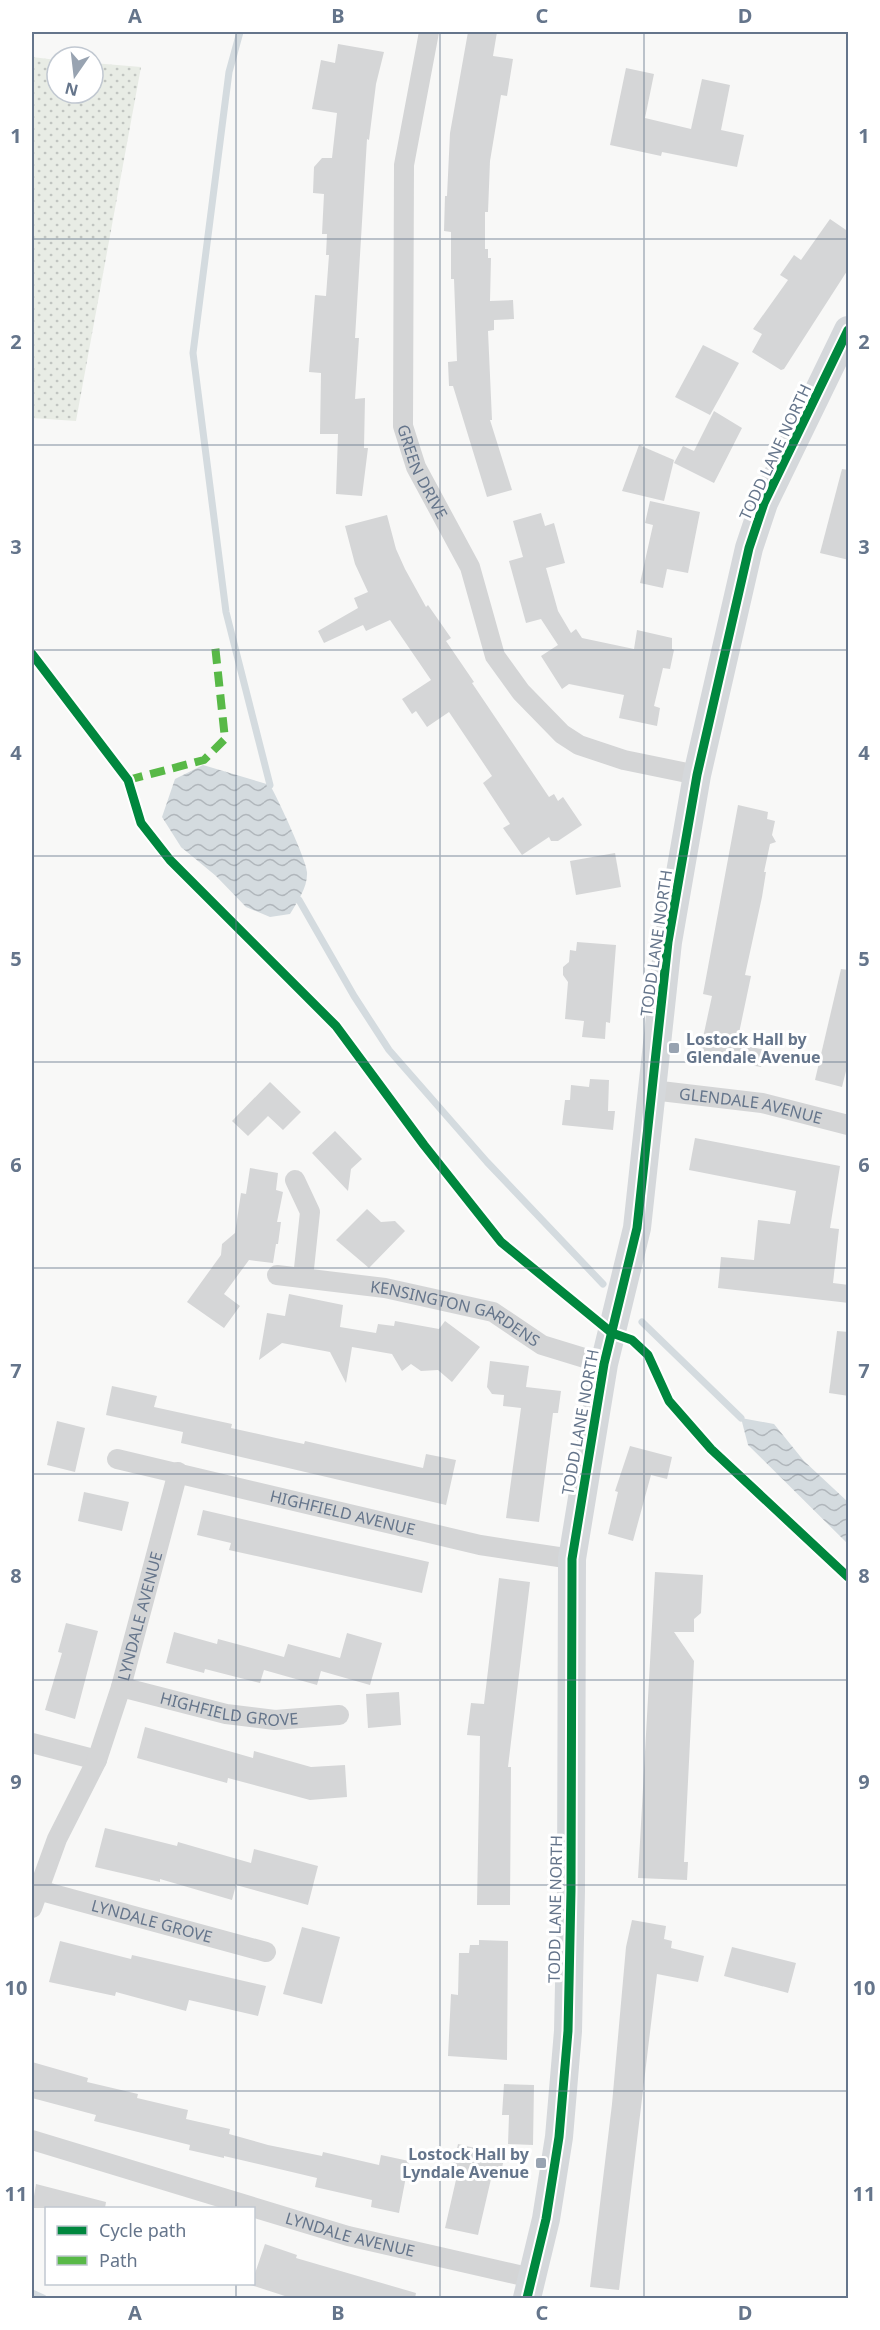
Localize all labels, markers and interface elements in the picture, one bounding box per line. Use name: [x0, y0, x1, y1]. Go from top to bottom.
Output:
text: A: [128, 2, 142, 29]
text: B: [331, 2, 345, 29]
text: C: [536, 2, 549, 29]
text: D: [738, 2, 752, 29]
north arrow: [45, 45, 105, 105]
text: N: [62, 77, 80, 102]
text: 1: [10, 122, 22, 149]
text: 1: [858, 122, 870, 149]
text: 2: [10, 328, 22, 355]
text: 2: [858, 328, 870, 355]
street label: TODD LANE NORTH: [734, 380, 816, 524]
street label: GREEN DRIVE: [392, 422, 453, 523]
text: 3: [10, 533, 22, 560]
text: 3: [858, 533, 870, 560]
text: 4: [10, 739, 22, 766]
text: 4: [858, 739, 870, 766]
street label: TODD LANE NORTH: [635, 868, 677, 1018]
text: 5: [10, 945, 22, 972]
text: 5: [858, 945, 870, 972]
place label: Lostock Hall by Glendale Avenue: [686, 1028, 821, 1068]
marker: Lostock Hall by Glendale Avenue: [667, 1041, 681, 1055]
street label: GLENDALE AVENUE: [678, 1082, 825, 1129]
text: 6: [10, 1151, 22, 1178]
text: 6: [858, 1151, 870, 1178]
street label: KENSINGTON GARDENS: [369, 1275, 545, 1352]
street label: TODD LANE NORTH: [556, 1347, 604, 1497]
text: 7: [10, 1357, 22, 1384]
text: 7: [858, 1357, 870, 1384]
street label: HIGHFIELD AVENUE: [268, 1485, 418, 1540]
street label: LYNDALE AVENUE: [112, 1549, 167, 1683]
text: 8: [10, 1562, 22, 1589]
text: 8: [858, 1562, 870, 1589]
street label: HIGHFIELD GROVE: [158, 1687, 299, 1732]
text: 9: [10, 1768, 22, 1795]
text: 9: [858, 1768, 870, 1795]
street label: TODD LANE NORTH: [543, 1835, 567, 1983]
street label: LYNDALE GROVE: [89, 1894, 215, 1948]
text: 10: [5, 1974, 27, 2001]
text: 10: [853, 1974, 875, 2001]
place label: Lostock Hall by Lyndale Avenue: [402, 2143, 530, 2183]
marker: Lostock Hall by Lyndale Avenue: [534, 2156, 548, 2170]
text: 11: [5, 2180, 27, 2207]
text: 11: [853, 2180, 875, 2207]
legend: [45, 2207, 255, 2285]
street label: LYNDALE AVENUE: [283, 2207, 417, 2262]
text: Cycle path: [99, 2218, 186, 2242]
text: Path: [99, 2248, 138, 2272]
text: A: [128, 2299, 142, 2326]
text: B: [331, 2299, 345, 2326]
text: C: [536, 2299, 549, 2326]
text: D: [738, 2299, 752, 2326]

